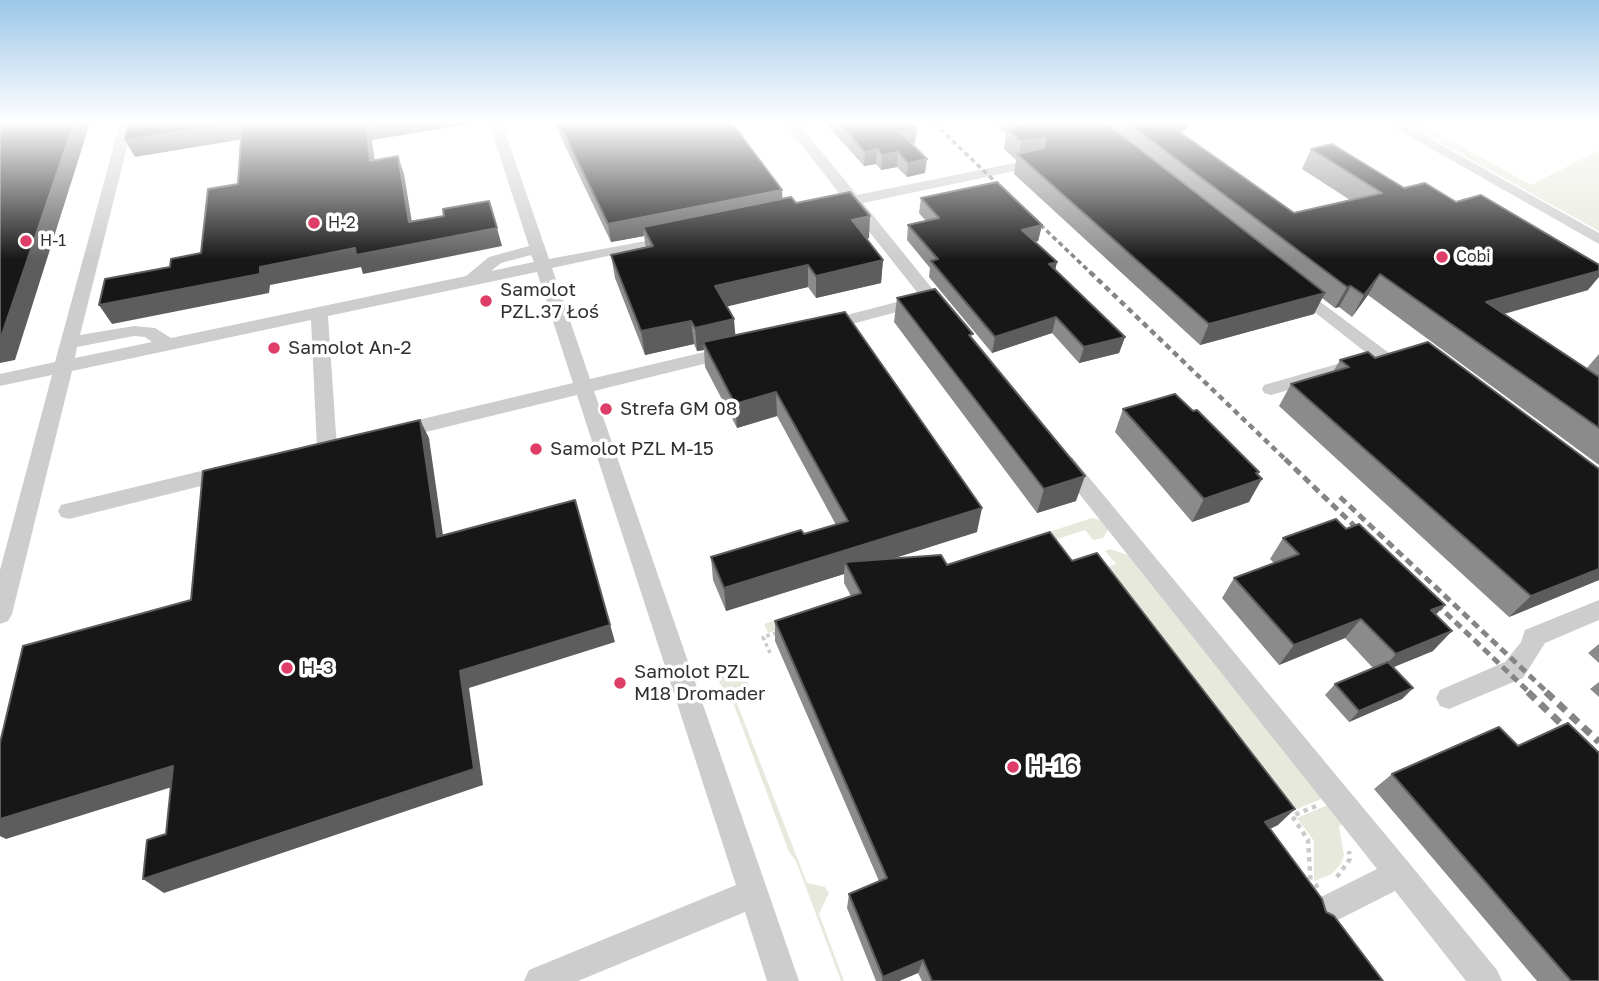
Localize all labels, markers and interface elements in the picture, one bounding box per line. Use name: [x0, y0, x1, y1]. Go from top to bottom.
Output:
place label: H-2: [328, 213, 356, 233]
marker: H-2: [306, 215, 322, 231]
place label: H-1: [40, 231, 66, 251]
marker: H-1: [18, 233, 34, 249]
place label: Cobi: [1456, 247, 1491, 267]
marker: Cobi: [1434, 249, 1450, 265]
place label: Samolot PZL.37 Łoś: [500, 279, 599, 323]
marker: Samolot PZL.37 Łoś: [478, 293, 494, 309]
place label: Samolot An-2: [288, 337, 411, 359]
marker: Samolot An-2: [266, 340, 282, 356]
place label: Strefa GM 08: [620, 398, 737, 420]
marker: Strefa GM 08: [598, 401, 614, 417]
place label: Samolot PZL M-15: [550, 438, 714, 460]
marker: Samolot PZL M-15: [528, 441, 544, 457]
place label: H-3: [301, 657, 334, 679]
marker: H-3: [279, 660, 295, 676]
place label: Samolot PZL M18 Dromader: [634, 661, 765, 705]
marker: Samolot PZL M18 Dromader: [612, 675, 628, 691]
place label: H-16: [1027, 753, 1078, 781]
marker: H-16: [1005, 759, 1021, 775]

